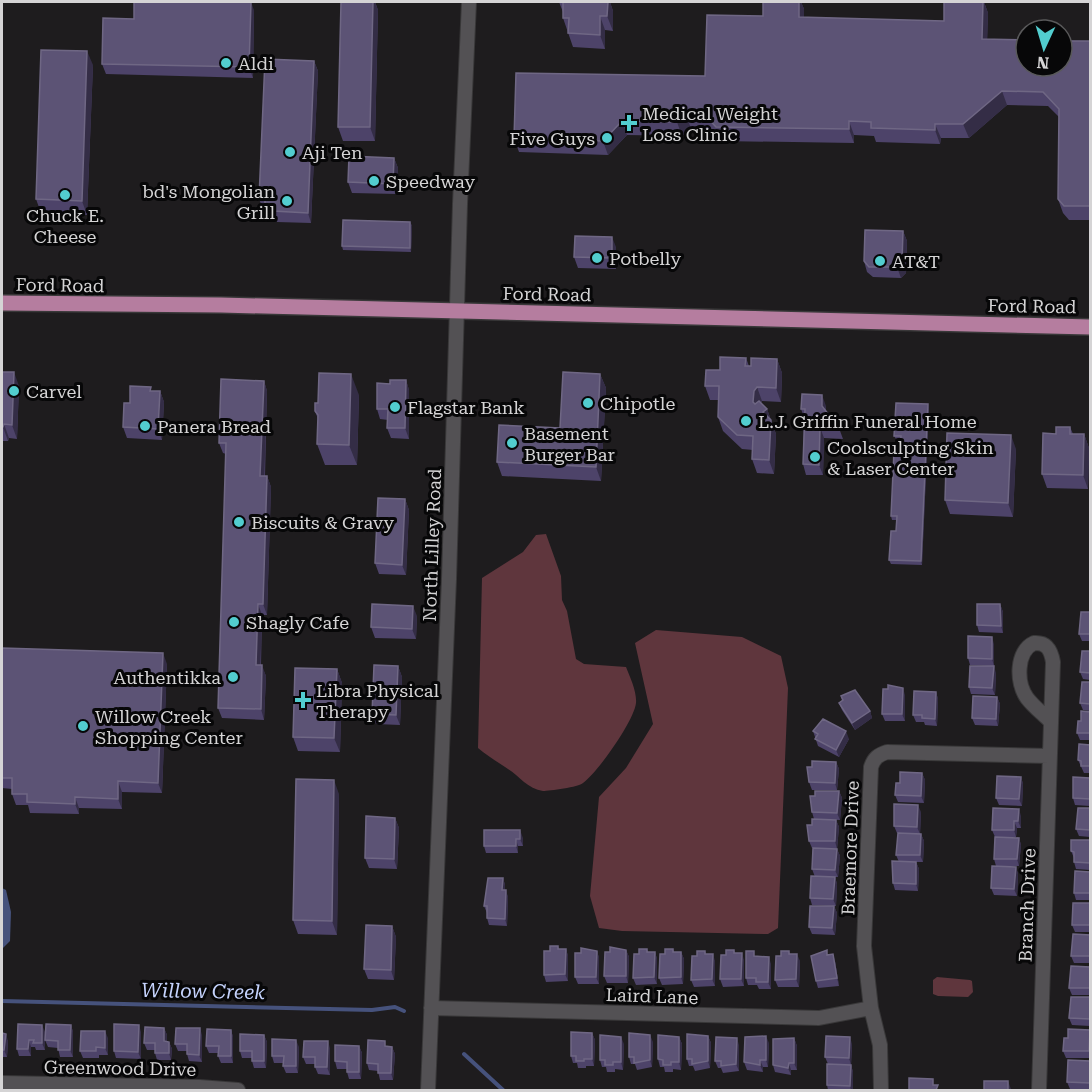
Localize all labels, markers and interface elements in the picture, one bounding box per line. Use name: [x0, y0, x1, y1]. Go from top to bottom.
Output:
north arrow: [1014, 18, 1074, 78]
place label: Aldi: [238, 53, 274, 74]
text: N: [1036, 53, 1050, 72]
marker: Aldi: [219, 56, 233, 70]
place label: Medical Weight Loss Clinic: [642, 103, 778, 145]
marker: Medical Weight Loss Clinic: [620, 114, 638, 132]
place label: Five Guys: [509, 128, 595, 149]
marker: Five Guys: [600, 131, 614, 145]
place label: Aji Ten: [302, 142, 363, 163]
marker: Aji Ten: [283, 145, 297, 159]
place label: Speedway: [386, 171, 475, 192]
marker: Speedway: [367, 174, 381, 188]
place label: bd's Mongolian Grill: [142, 181, 275, 223]
marker: Chuck E. Cheese: [58, 188, 72, 202]
marker: bd's Mongolian Grill: [280, 194, 294, 208]
place label: Chuck E. Cheese: [26, 205, 104, 247]
place label: Potbelly: [609, 248, 681, 269]
marker: Potbelly: [590, 251, 604, 265]
place label: AT&T: [892, 251, 940, 272]
marker: AT&T: [873, 254, 887, 268]
street label: Ford Road: [16, 274, 105, 296]
street label: Ford Road: [503, 283, 592, 305]
street label: Ford Road: [988, 295, 1077, 317]
place label: Carvel: [26, 381, 82, 402]
marker: Carvel: [7, 384, 21, 398]
place label: Chipotle: [600, 393, 675, 414]
marker: Chipotle: [581, 396, 595, 410]
place label: Flagstar Bank: [407, 397, 525, 418]
marker: Flagstar Bank: [388, 400, 402, 414]
place label: L.J. Griffin Funeral Home: [758, 411, 977, 432]
marker: L.J. Griffin Funeral Home: [739, 414, 753, 428]
place label: Panera Bread: [157, 416, 271, 437]
marker: Panera Bread: [138, 419, 152, 433]
place label: Basement Burger Bar: [524, 423, 615, 465]
marker: Basement Burger Bar: [505, 436, 519, 450]
place label: Coolsculpting Skin & Laser Center: [827, 437, 994, 479]
marker: Coolsculpting Skin & Laser Center: [808, 450, 822, 464]
street label: North Lilley Road: [419, 468, 445, 622]
place label: Biscuits & Gravy: [251, 512, 395, 533]
marker: Biscuits & Gravy: [232, 515, 246, 529]
place label: Shagly Cafe: [246, 612, 349, 633]
marker: Shagly Cafe: [227, 615, 241, 629]
place label: Authentikka: [114, 667, 221, 688]
marker: Authentikka: [226, 670, 240, 684]
place label: Libra Physical Therapy: [316, 680, 439, 722]
marker: Libra Physical Therapy: [294, 691, 312, 709]
place label: Willow Creek Shopping Center: [95, 706, 243, 748]
marker: Willow Creek Shopping Center: [76, 719, 90, 733]
street label: Braemore Drive: [837, 780, 863, 916]
street label: Branch Drive: [1015, 848, 1039, 962]
water label: Willow Creek: [141, 978, 265, 1004]
street label: Laird Lane: [605, 984, 699, 1008]
street label: Greenwood Drive: [44, 1056, 196, 1080]

